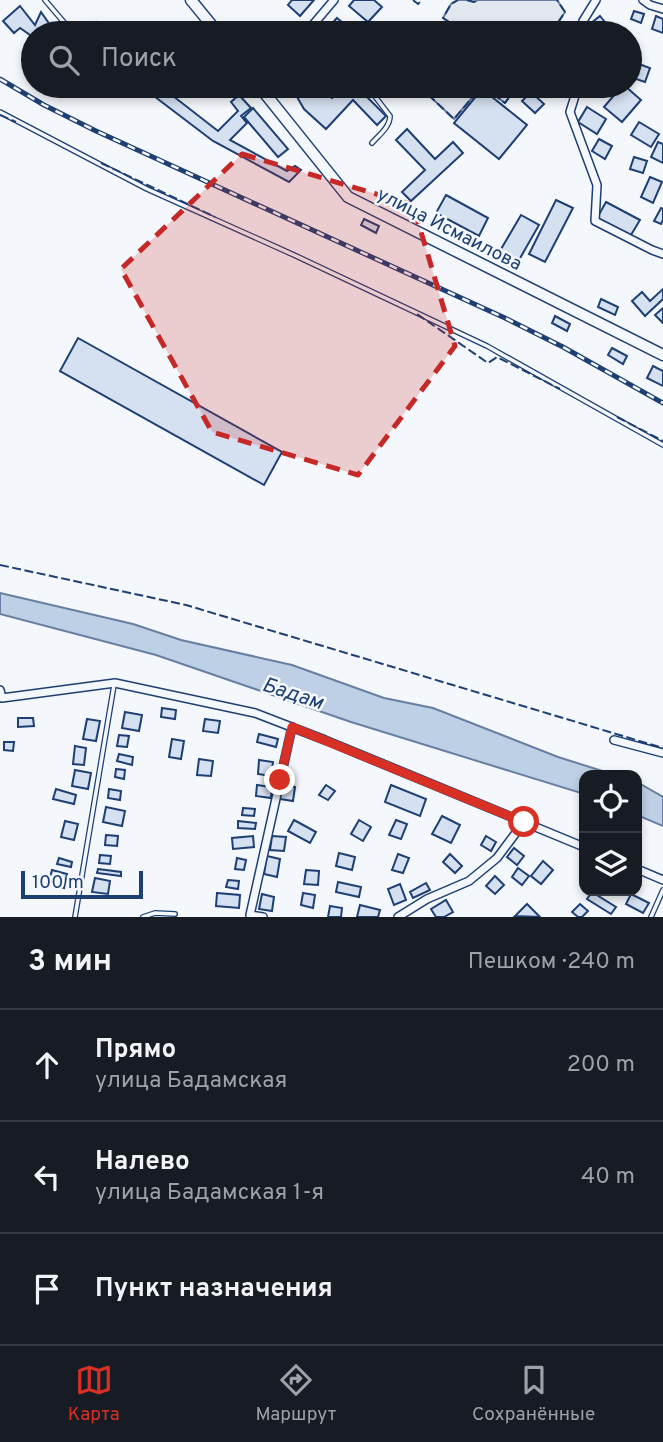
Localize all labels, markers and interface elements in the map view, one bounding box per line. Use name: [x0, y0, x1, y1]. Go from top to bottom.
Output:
search box: [21, 21, 642, 98]
icon: search: [45, 41, 83, 79]
text: Поиск: [101, 43, 177, 76]
street label: улица Исмаилова: [372, 183, 526, 277]
water label: Бадам: [258, 672, 327, 717]
route end: [264, 764, 295, 795]
map controls: [579, 770, 642, 896]
button: locate: [579, 770, 642, 833]
route start: [508, 806, 539, 837]
button: layers: [579, 833, 642, 896]
scale bar: [21, 868, 144, 900]
text: 100 m: [32, 871, 84, 895]
text: 3 мин: [28, 944, 112, 981]
text: Пешком · 240 m: [468, 948, 635, 977]
text: Прямо: [95, 1034, 176, 1067]
icon: ahead: [28, 1046, 66, 1084]
text: 200 m: [567, 1051, 635, 1080]
text: улица Бадамская: [95, 1067, 287, 1096]
text: Налево: [95, 1146, 190, 1179]
icon: left: [28, 1158, 66, 1196]
text: 40 m: [581, 1163, 635, 1192]
text: улица Бадамская 1-я: [95, 1179, 324, 1208]
icon: arrive: [28, 1270, 66, 1308]
text: Пункт назначения: [95, 1273, 333, 1306]
tab: Карта: [68, 1361, 120, 1427]
tab: Маршрут: [255, 1361, 336, 1427]
tab: Сохранённые: [472, 1361, 595, 1427]

